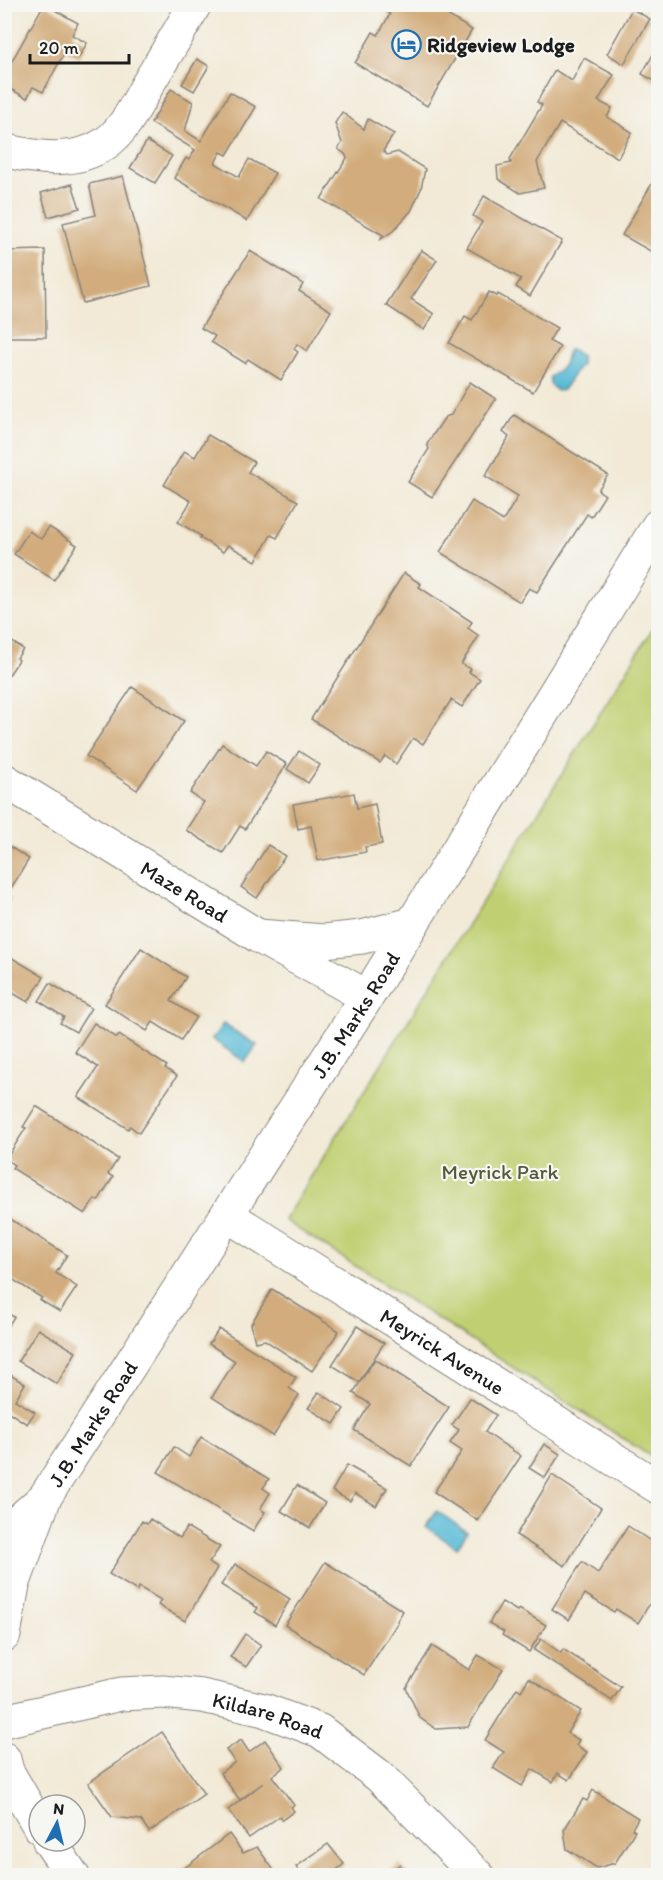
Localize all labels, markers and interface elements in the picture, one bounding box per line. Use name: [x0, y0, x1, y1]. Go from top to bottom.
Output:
scale bar: [30, 27, 129, 65]
hotel icon: Ridgeview Lodge: [390, 28, 422, 60]
place label: Ridgeview Lodge: [427, 32, 575, 58]
text: 20 m: [39, 37, 79, 59]
street label: Maze Road: [136, 855, 233, 927]
street label: J.B. Marks Road: [306, 946, 405, 1083]
park label: Meyrick Park: [442, 1159, 559, 1184]
street label: Meyrick Avenue: [376, 1303, 509, 1400]
street label: J.B. Marks Road: [43, 1355, 142, 1491]
street label: Kildare Road: [210, 1686, 327, 1744]
north arrow: [27, 1793, 87, 1853]
text: N: [52, 1799, 65, 1819]

